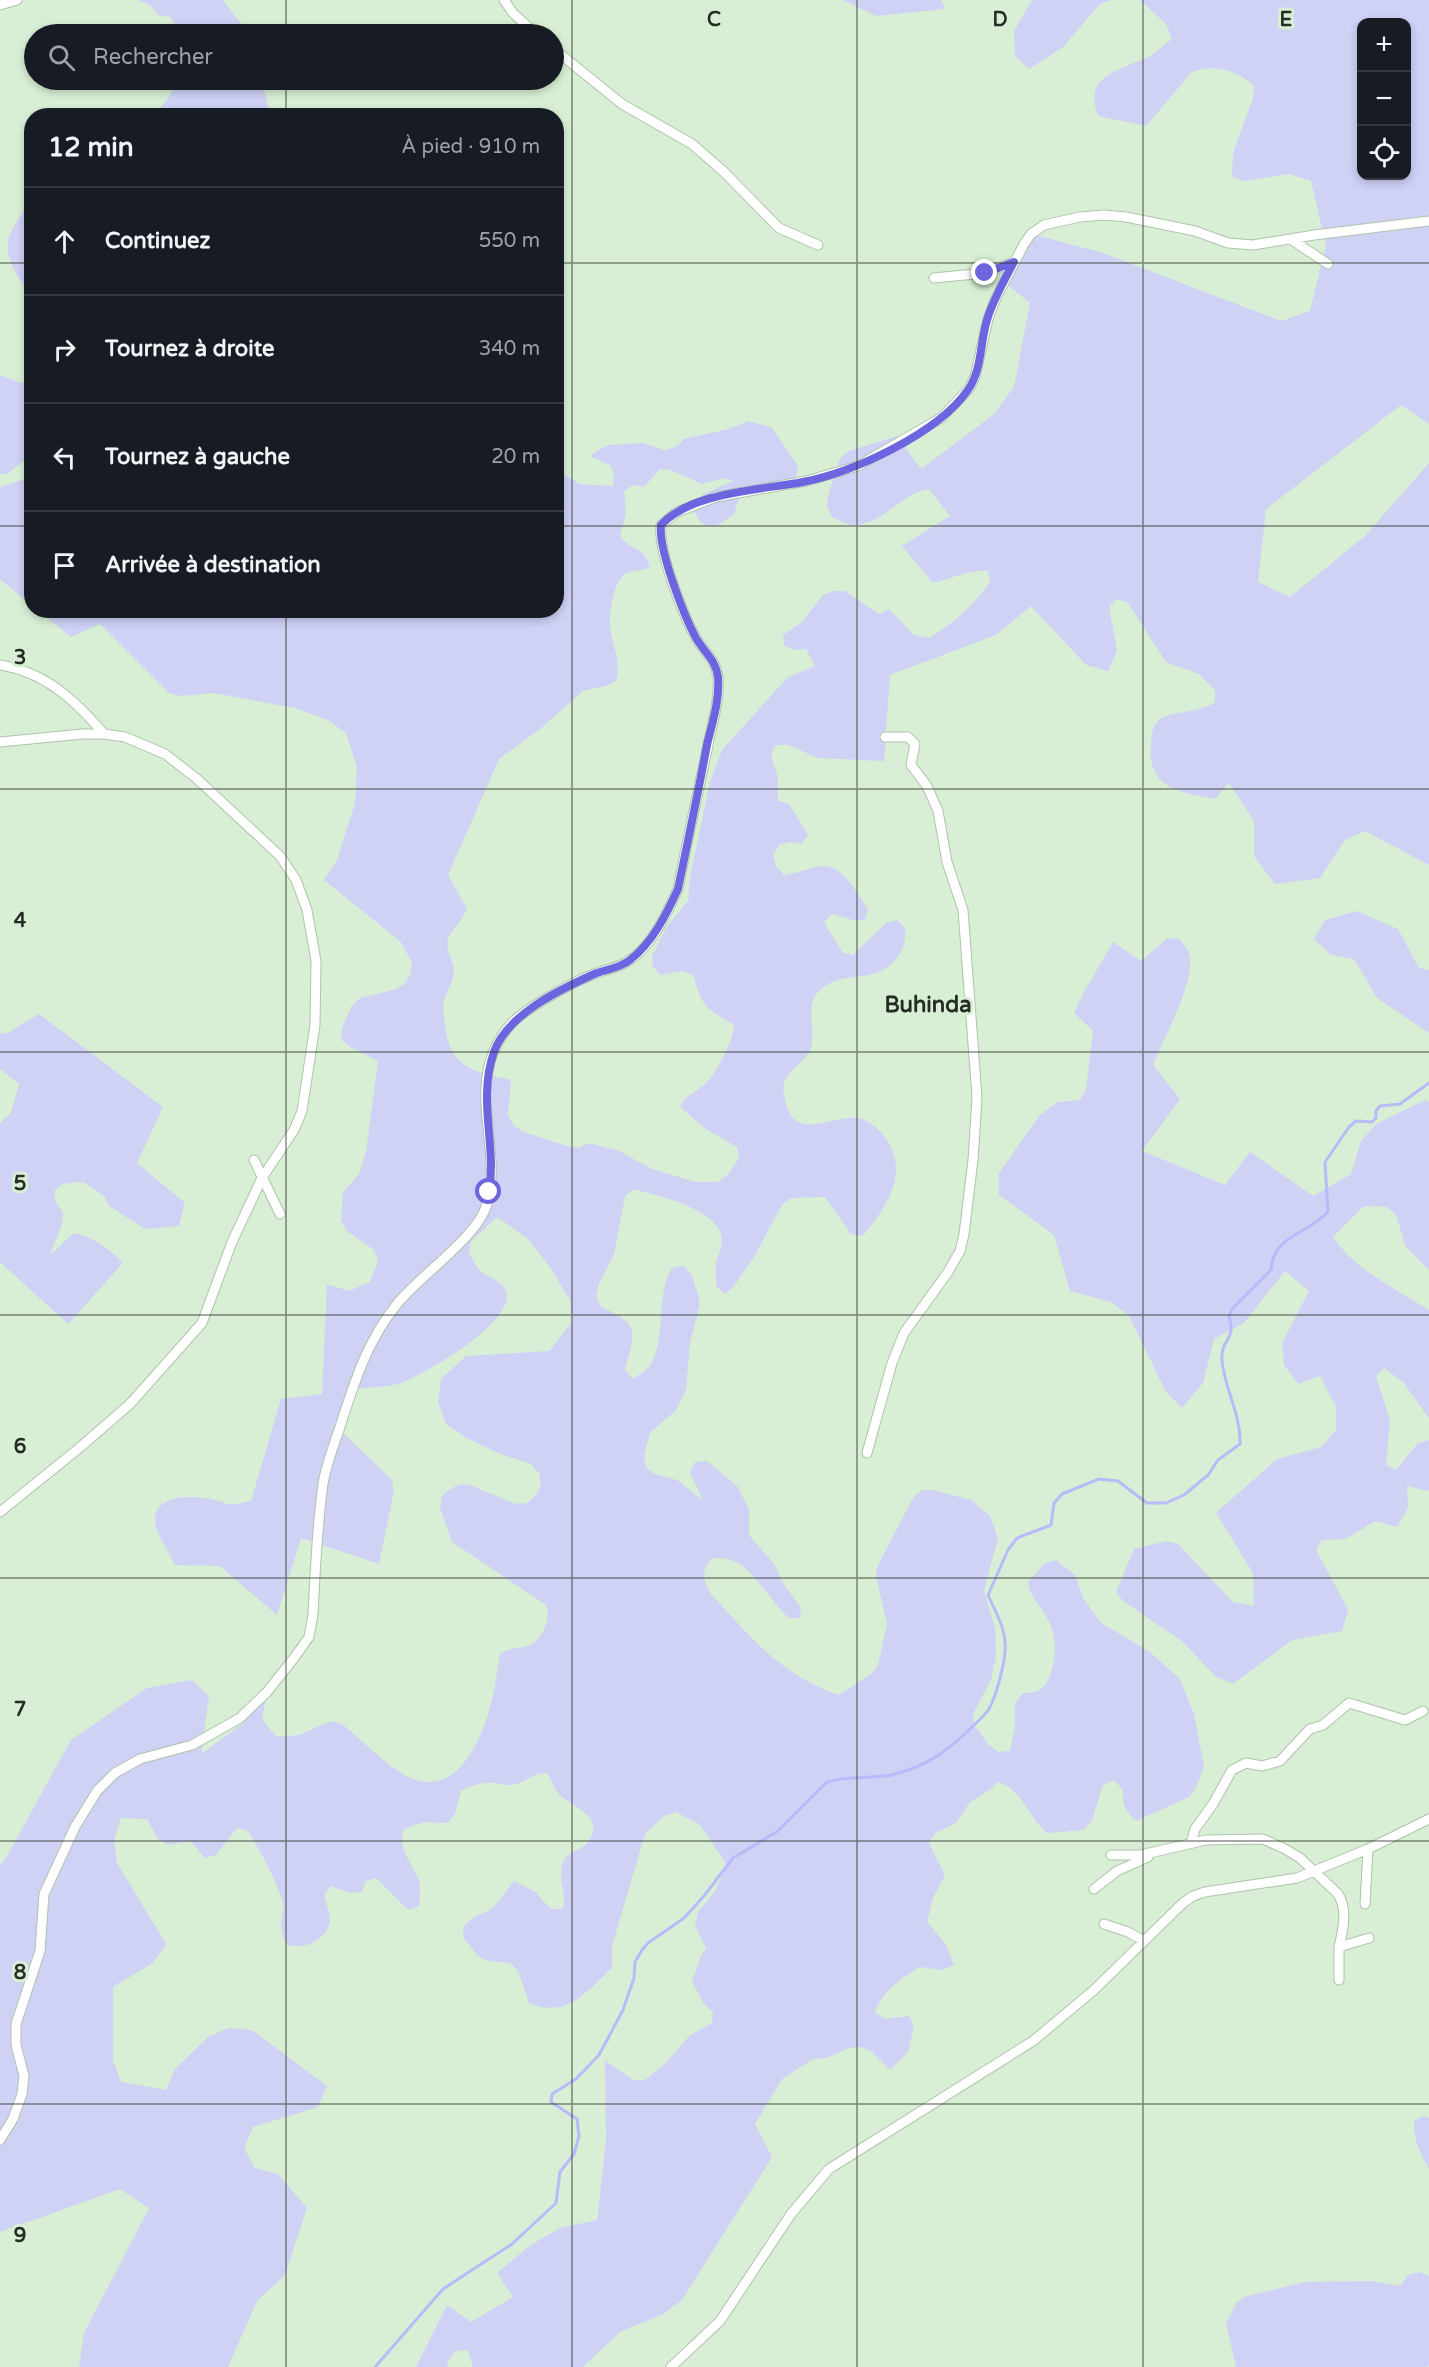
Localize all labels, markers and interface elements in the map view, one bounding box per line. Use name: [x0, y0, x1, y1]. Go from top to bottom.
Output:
text: C: [707, 8, 721, 32]
text: D: [992, 8, 1008, 32]
text: E: [1280, 8, 1293, 32]
map controls: [1357, 18, 1411, 180]
button: +: [1357, 18, 1411, 72]
search box: [24, 24, 564, 90]
icon: search: [45, 41, 78, 74]
text: Rechercher: [93, 44, 213, 70]
button: −: [1357, 72, 1411, 126]
button: locate: [1357, 126, 1411, 180]
text: 12 min: [48, 132, 134, 163]
text: À pied · 910 m: [402, 135, 540, 159]
icon: ahead: [48, 225, 81, 258]
text: Continuez: [105, 228, 210, 254]
text: 550 m: [479, 229, 540, 253]
route end: [971, 259, 997, 285]
icon: right: [48, 333, 81, 366]
text: Tournez à droite: [105, 336, 274, 362]
text: 340 m: [479, 337, 540, 361]
icon: left: [48, 441, 81, 474]
text: Tournez à gauche: [105, 444, 290, 470]
text: 20 m: [491, 445, 540, 469]
icon: arrive: [48, 549, 81, 582]
text: Arrivée à destination: [105, 552, 321, 578]
text: 3: [14, 646, 26, 670]
text: 4: [14, 909, 27, 933]
district label: Buhinda: [884, 992, 972, 1018]
text: 5: [14, 1172, 26, 1196]
route start: [475, 1178, 501, 1204]
text: 6: [14, 1435, 26, 1459]
text: 7: [14, 1698, 26, 1722]
text: 8: [14, 1961, 26, 1985]
text: 9: [14, 2224, 26, 2248]

